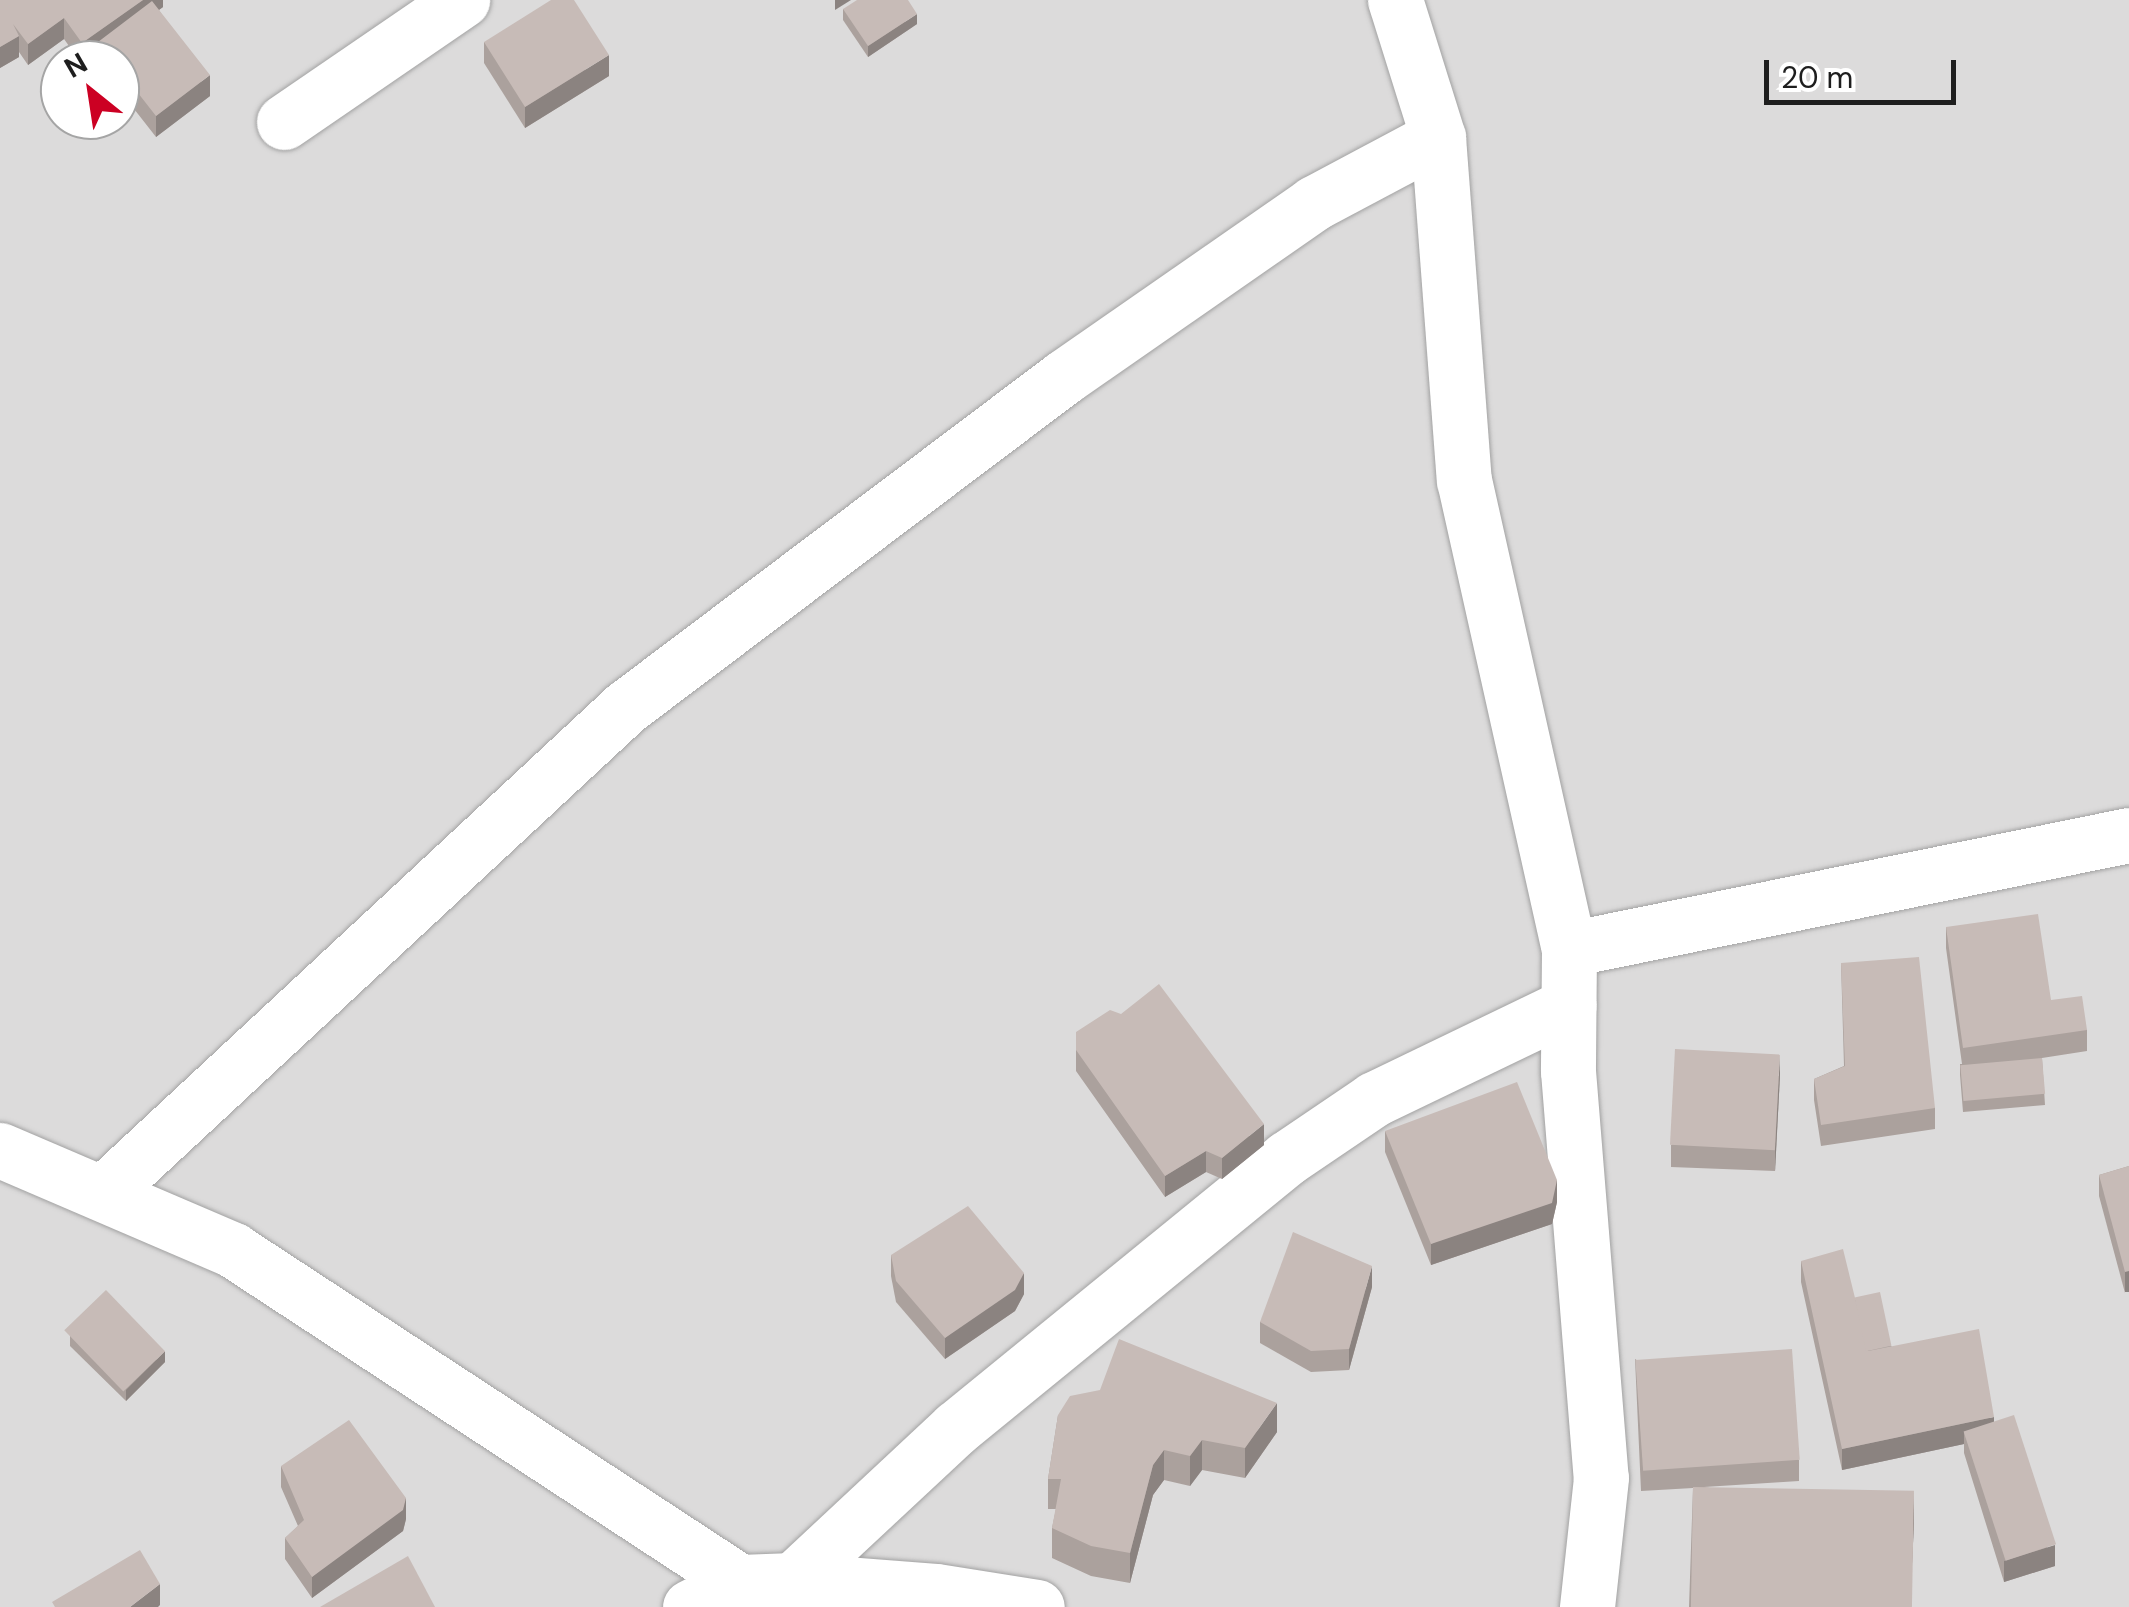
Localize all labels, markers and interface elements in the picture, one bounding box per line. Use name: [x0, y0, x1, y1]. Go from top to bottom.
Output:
north arrow: [40, 40, 140, 140]
scale bar: [1769, 40, 1962, 102]
text: N: [58, 44, 94, 86]
text: 20 m: [1781, 58, 1853, 97]

